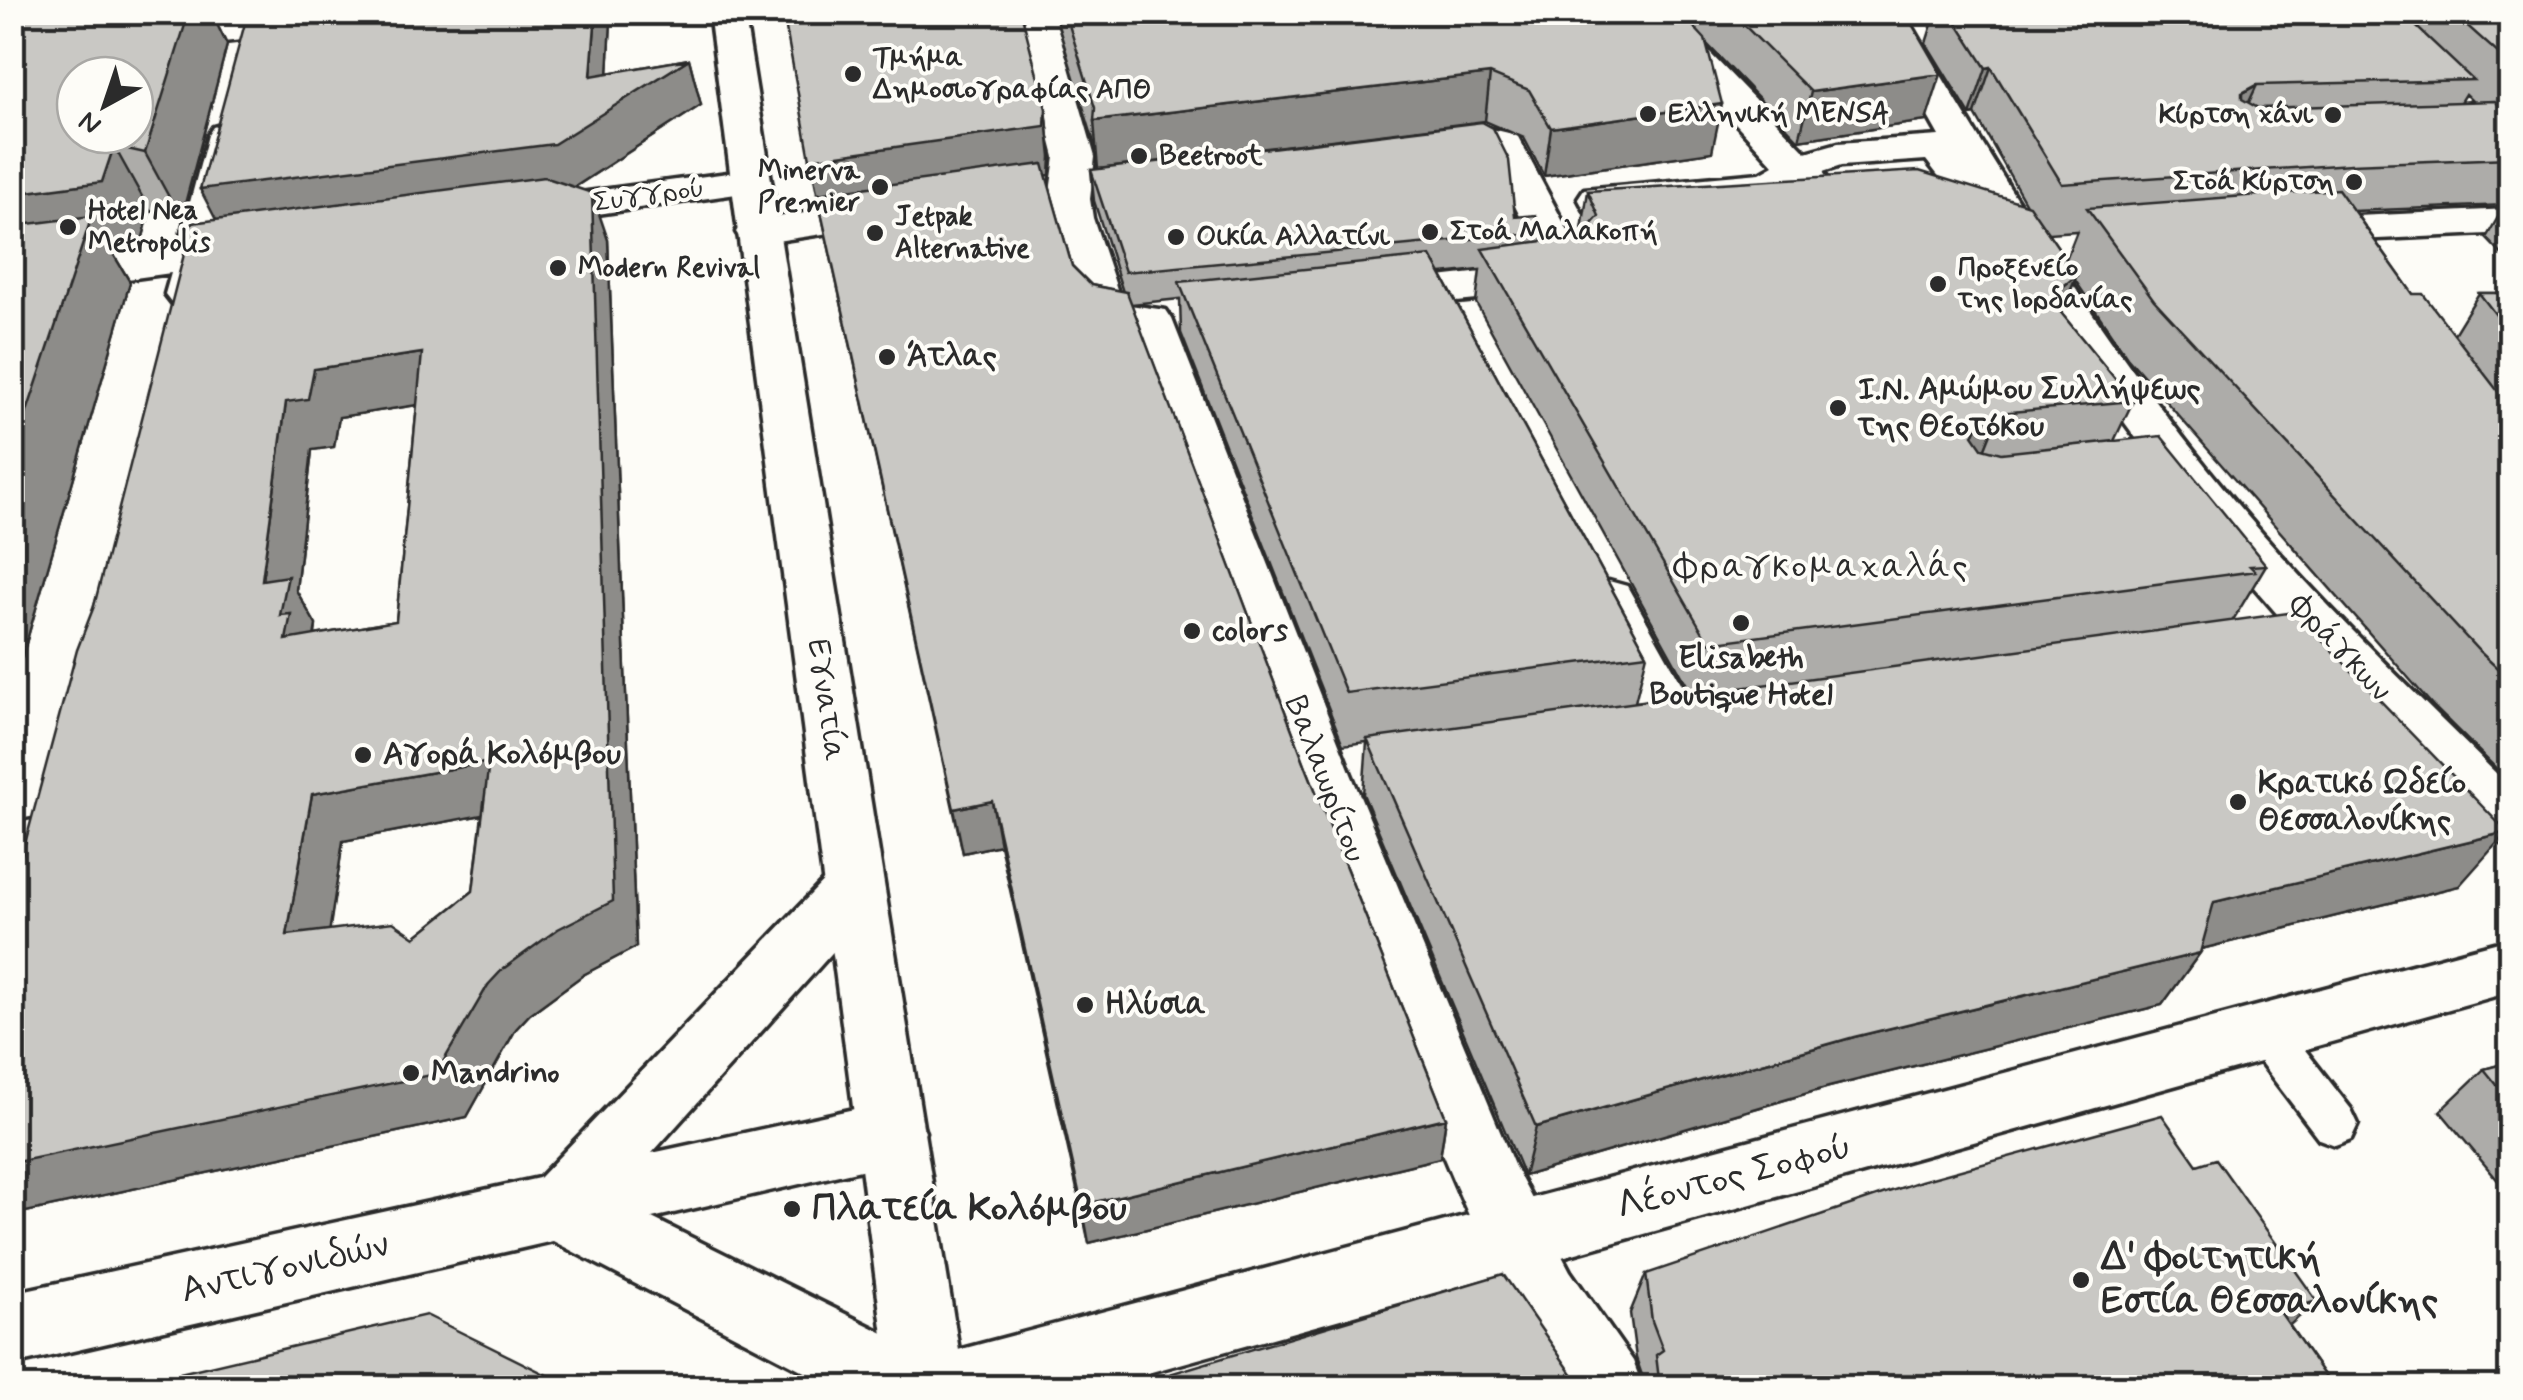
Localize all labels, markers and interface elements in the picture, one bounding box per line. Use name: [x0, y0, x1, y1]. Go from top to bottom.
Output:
place label: Τμήμα Δημοσιογραφίας ΑΠΘ: [872, 40, 1151, 109]
north arrow: [55, 55, 155, 155]
marker: Τμήμα Δημοσιογραφίας ΑΠΘ: [842, 63, 864, 85]
place label: Ελληνική MENSA: [1668, 96, 1889, 133]
place label: Κύρτση χάνι: [2159, 97, 2314, 134]
text: N: [71, 102, 110, 142]
marker: Ελληνική MENSA: [1637, 103, 1659, 125]
marker: Κύρτση χάνι: [2322, 104, 2344, 126]
place label: Beetroot: [1159, 138, 1263, 175]
marker: Beetroot: [1128, 145, 1150, 167]
place label: Minerva Premier: [758, 153, 861, 222]
place label: Στοά Κύρτση: [2173, 164, 2334, 201]
street label: Συγγρού: [591, 170, 707, 222]
marker: Στοά Κύρτση: [2343, 171, 2365, 193]
marker: Minerva Premier: [869, 176, 891, 198]
place label: Hotel Nea Metropolis: [88, 193, 211, 262]
place label: Jetpak Alternative: [895, 199, 1030, 268]
place label: Στοά Μαλακοπή: [1450, 214, 1658, 251]
marker: Hotel Nea Metropolis: [57, 216, 79, 238]
place label: Οικία Αλλατίνι: [1196, 219, 1390, 256]
marker: Στοά Μαλακοπή: [1419, 221, 1441, 243]
marker: Jetpak Alternative: [864, 222, 886, 244]
marker: Οικία Αλλατίνι: [1165, 226, 1187, 248]
place label: Modern Revival: [578, 250, 760, 287]
place label: Προξενείο της Ιορδανίας: [1957, 250, 2132, 319]
marker: Modern Revival: [547, 257, 569, 279]
marker: Προξενείο της Ιορδανίας: [1927, 273, 1949, 295]
place label: Άτλας: [907, 336, 997, 378]
marker: Άτλας: [876, 346, 898, 368]
place label: I.N. Αμώμου Συλλήψεως της Θεοτόκου: [1857, 369, 2200, 448]
marker: I.N. Αμώμου Συλλήψεως της Θεοτόκου: [1827, 397, 1849, 419]
district label: Φραγκομαχαλάς: [1673, 544, 1970, 590]
street label: Φράγκων: [2279, 584, 2401, 711]
place label: colors: [1212, 610, 1289, 652]
marker: Elisabeth Boutique Hotel: [1730, 612, 1752, 634]
marker: colors: [1181, 620, 1203, 642]
street label: Εγνατία: [797, 636, 855, 764]
place label: Elisabeth Boutique Hotel: [1649, 637, 1833, 716]
street label: Βαλαωρίτου: [1274, 690, 1376, 868]
place label: Αγορά Κολόμβου: [383, 734, 621, 776]
marker: Αγορά Κολόμβου: [352, 744, 374, 766]
place label: Κρατικό Ωδείο Θεσσαλονίκης: [2258, 763, 2466, 842]
marker: Κρατικό Ωδείο Θεσσαλονίκης: [2227, 791, 2249, 813]
place label: Ηλύσια: [1105, 984, 1206, 1026]
marker: Ηλύσια: [1074, 994, 1096, 1016]
place label: Mandrino: [431, 1052, 560, 1094]
marker: Mandrino: [400, 1062, 422, 1084]
street label: Λέοντος Σοφού: [1611, 1121, 1857, 1232]
place label: Πλατεία Κολόμβου: [812, 1185, 1127, 1234]
marker: Πλατεία Κολόμβου: [781, 1198, 803, 1220]
street label: Αντιγονιδών: [176, 1220, 394, 1316]
place label: Δ' Φοιτητική Εστία Θεσσαλονίκης: [2100, 1234, 2438, 1327]
marker: Δ' Φοιτητική Εστία Θεσσαλονίκης: [2070, 1269, 2092, 1291]

